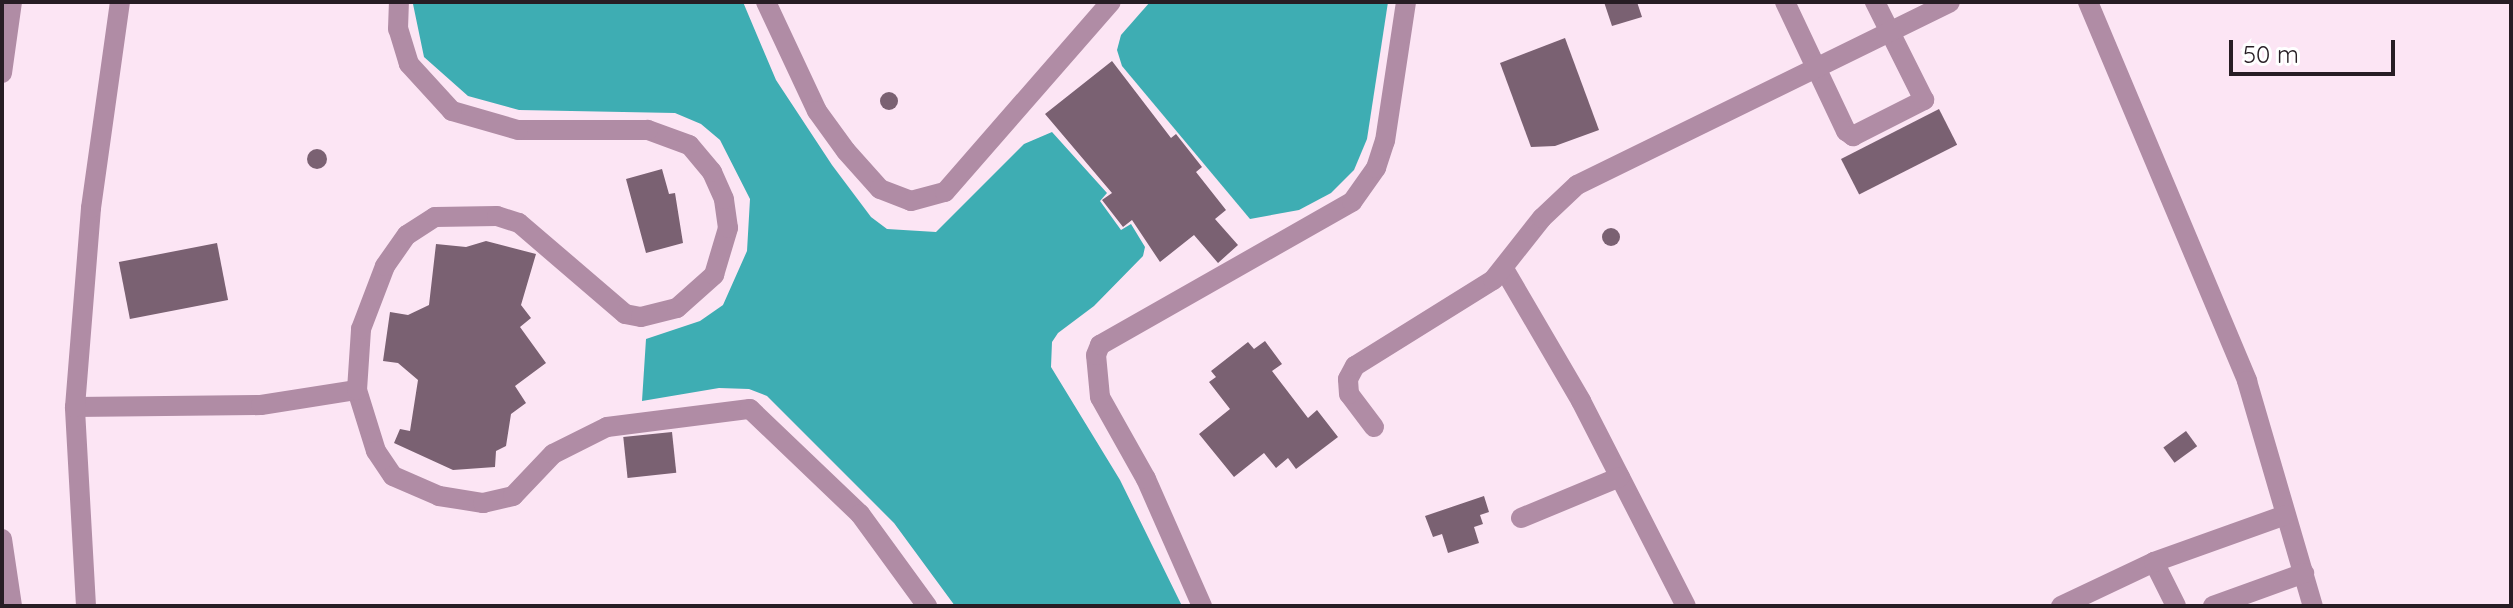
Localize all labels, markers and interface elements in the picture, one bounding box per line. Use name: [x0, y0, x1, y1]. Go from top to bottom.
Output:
scale bar: [2233, 24, 2399, 74]
text: 50 m: [2243, 39, 2299, 69]

